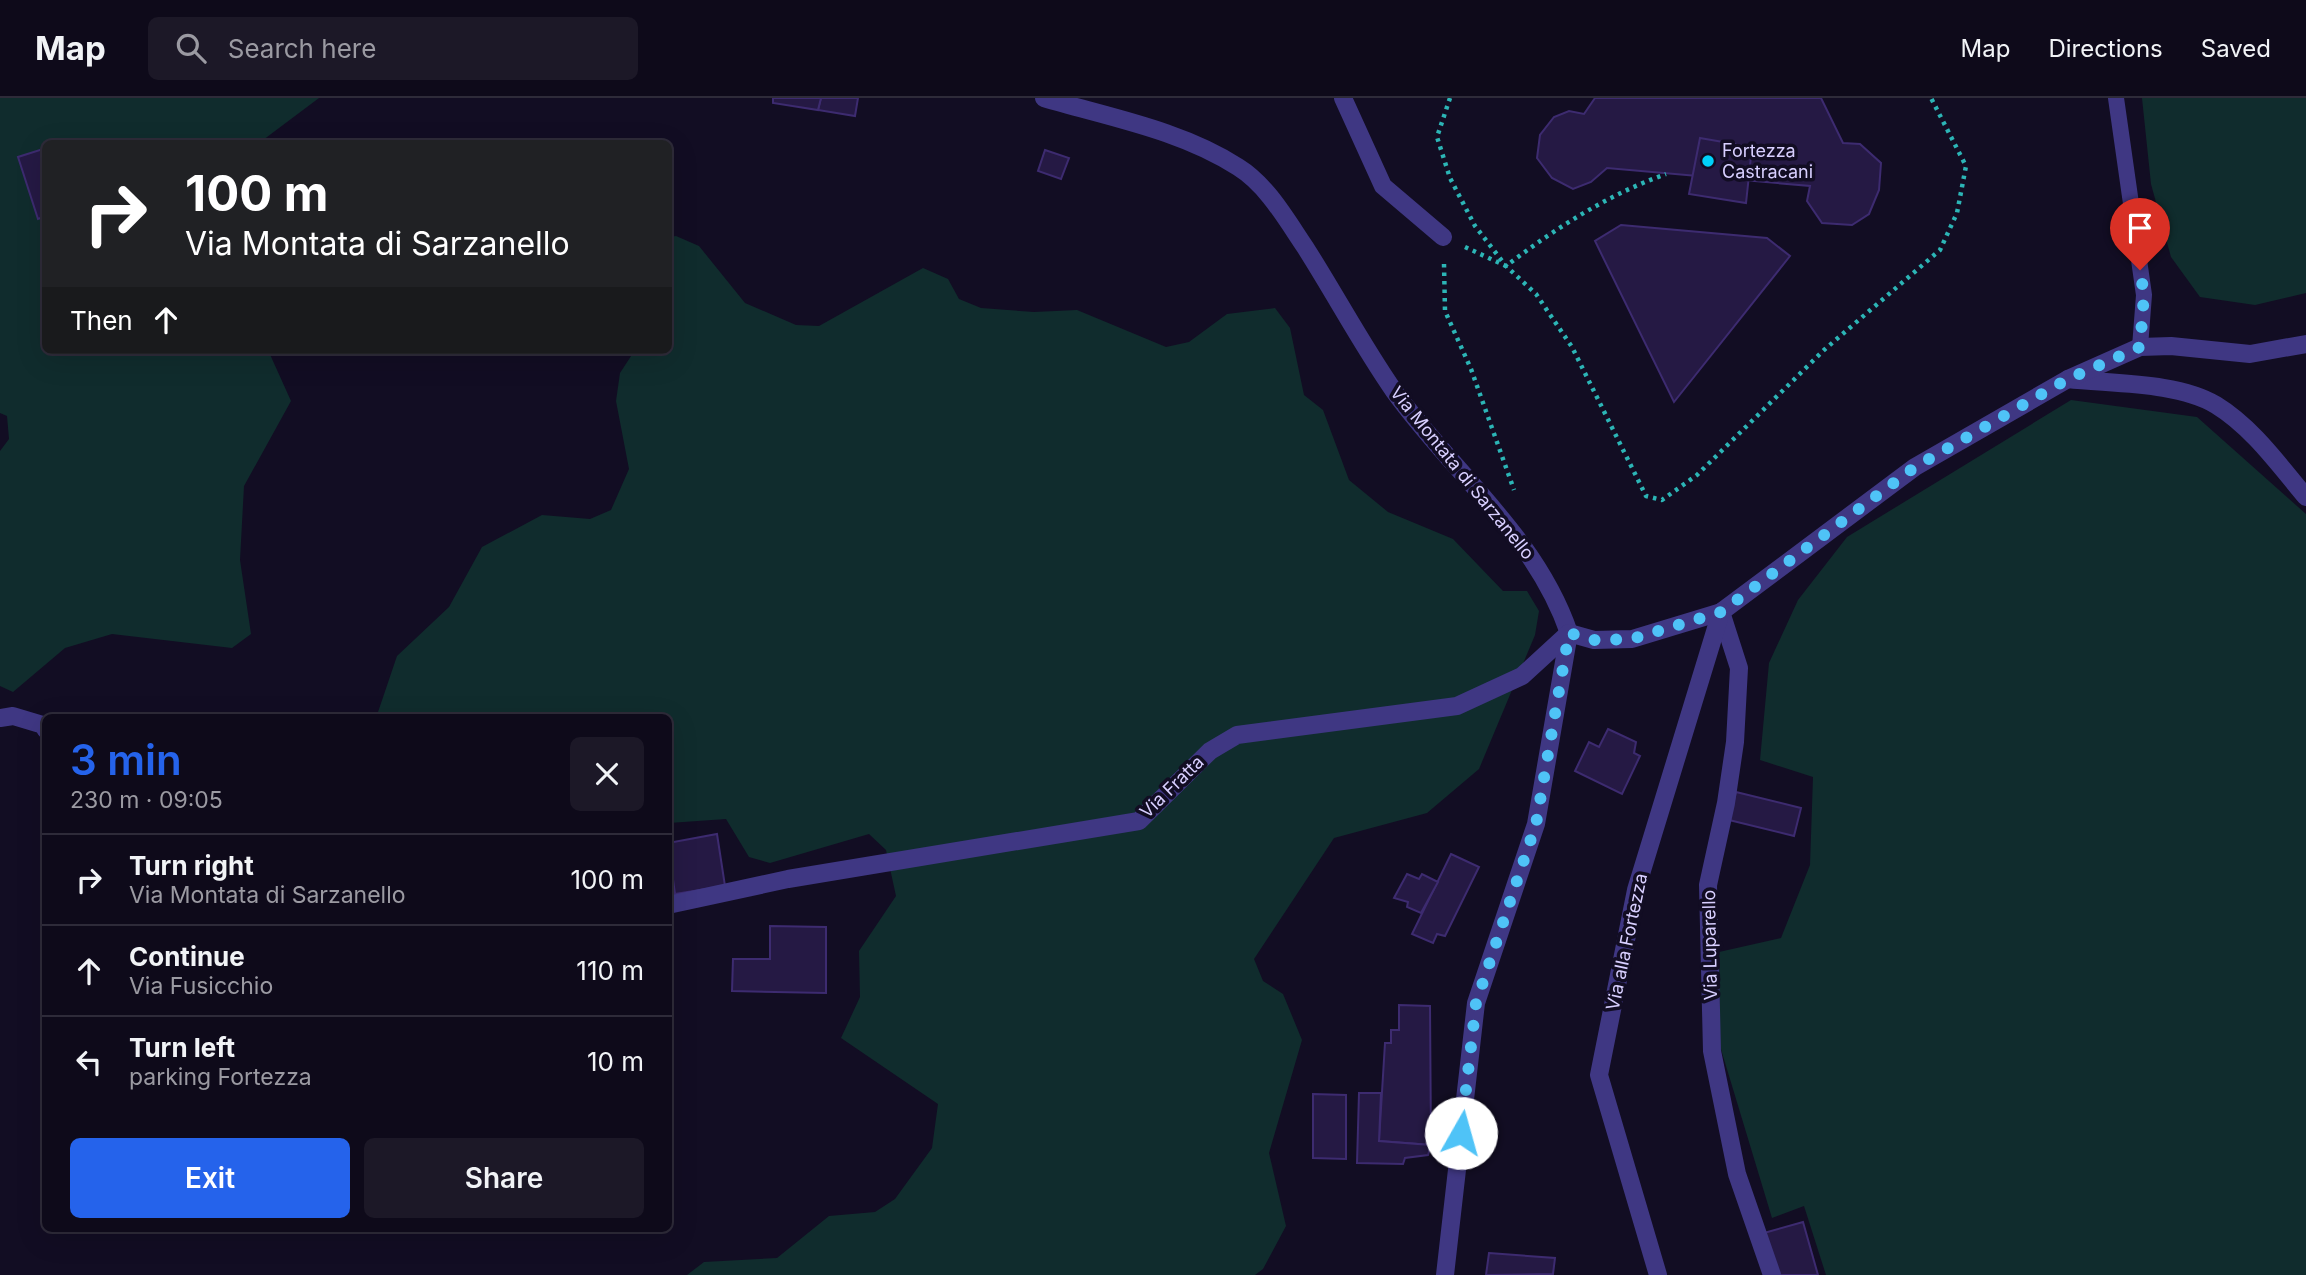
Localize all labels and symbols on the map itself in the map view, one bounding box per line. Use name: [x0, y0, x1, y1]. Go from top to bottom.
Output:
place label: Fortezza Castracani: [1722, 140, 1813, 182]
marker: Fortezza Castracani: [1700, 153, 1716, 169]
pin: [2110, 198, 2170, 270]
street label: Via Montata di Sarzanello: [1386, 382, 1539, 563]
street label: Via Fratta: [1135, 751, 1208, 822]
street label: Via alla Fortezza: [1602, 871, 1651, 1012]
street label: Via Luparello: [1698, 890, 1721, 1000]
position arrow: [1424, 1096, 1498, 1170]

